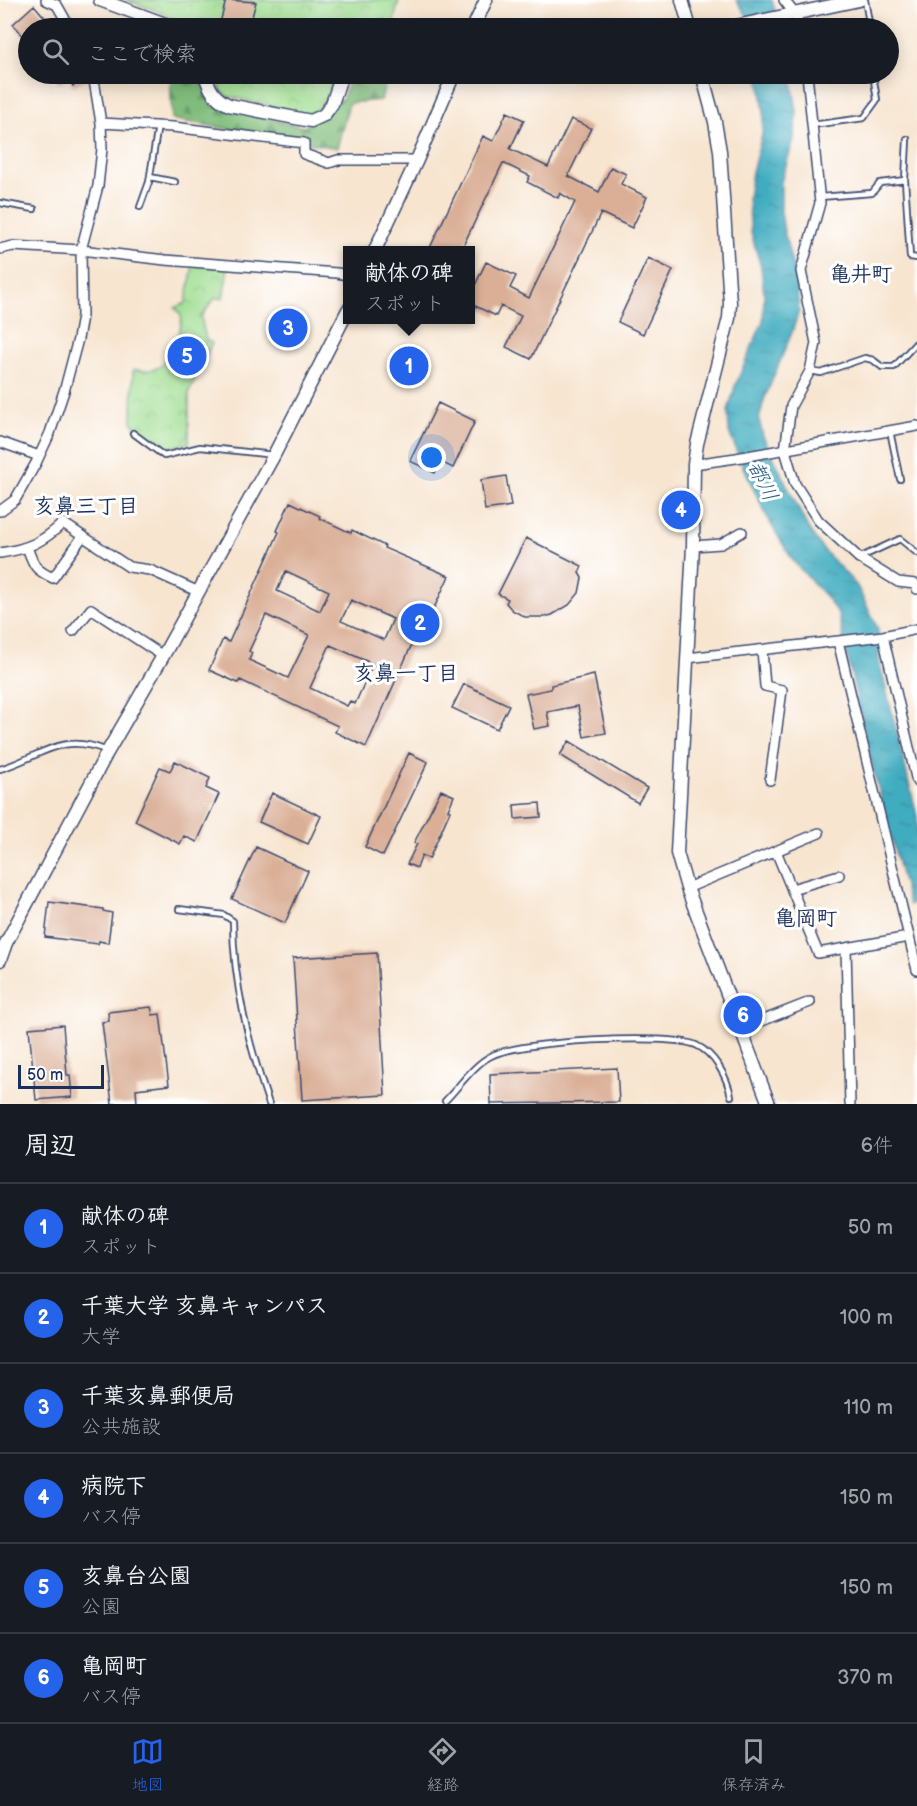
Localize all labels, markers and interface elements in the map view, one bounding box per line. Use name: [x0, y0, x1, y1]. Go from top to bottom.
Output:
search box: [18, 18, 899, 84]
icon: search: [39, 35, 72, 68]
text: ここで検索: [87, 41, 197, 68]
popup: [343, 246, 475, 324]
text: 献体の碑: [365, 260, 453, 287]
district label: 亀井町: [830, 262, 893, 287]
text: スポット: [365, 292, 445, 316]
pin: 3: [268, 306, 308, 350]
pin: 5: [168, 334, 207, 378]
pin: 1: [390, 344, 428, 388]
your location: [417, 443, 446, 472]
water label: 都川: [742, 457, 783, 506]
pin: 4: [662, 488, 700, 532]
district label: 亥鼻三丁目: [34, 494, 139, 519]
pin: 2: [400, 600, 440, 646]
district label: 亥鼻一丁目: [354, 661, 459, 686]
district label: 亀岡町: [775, 906, 838, 931]
pin: 6: [724, 992, 762, 1038]
scale bar: [18, 1062, 104, 1090]
text: 50 m: [27, 1066, 63, 1085]
text: 周辺: [24, 1131, 76, 1162]
text: 6件: [861, 1134, 893, 1158]
text: 献体の碑: [81, 1203, 169, 1230]
text: 1: [39, 1216, 48, 1240]
text: 50 m: [848, 1216, 893, 1240]
text: スポット: [81, 1235, 161, 1259]
text: 千葉大学 亥鼻キャンパス: [81, 1293, 328, 1320]
text: 2: [38, 1306, 49, 1330]
text: 100 m: [840, 1306, 893, 1330]
text: 大学: [81, 1325, 121, 1349]
text: 千葉亥鼻郵便局: [81, 1383, 235, 1410]
text: 3: [38, 1396, 49, 1420]
text: 110 m: [844, 1396, 893, 1420]
text: 公共施設: [81, 1415, 161, 1439]
text: 病院下: [81, 1473, 147, 1500]
text: 4: [38, 1486, 49, 1510]
text: 150 m: [840, 1486, 893, 1510]
text: バス停: [81, 1505, 141, 1529]
text: 亥鼻台公園: [81, 1563, 191, 1590]
text: 5: [38, 1576, 49, 1600]
text: 150 m: [840, 1576, 893, 1600]
text: 公園: [81, 1595, 121, 1619]
text: 亀岡町: [81, 1653, 147, 1680]
text: 6: [37, 1666, 50, 1690]
text: 370 m: [837, 1666, 893, 1690]
text: バス停: [81, 1685, 141, 1709]
tab: 地図: [131, 1735, 164, 1795]
tab: 経路: [426, 1735, 459, 1795]
tab: 保存済み: [722, 1735, 786, 1795]

